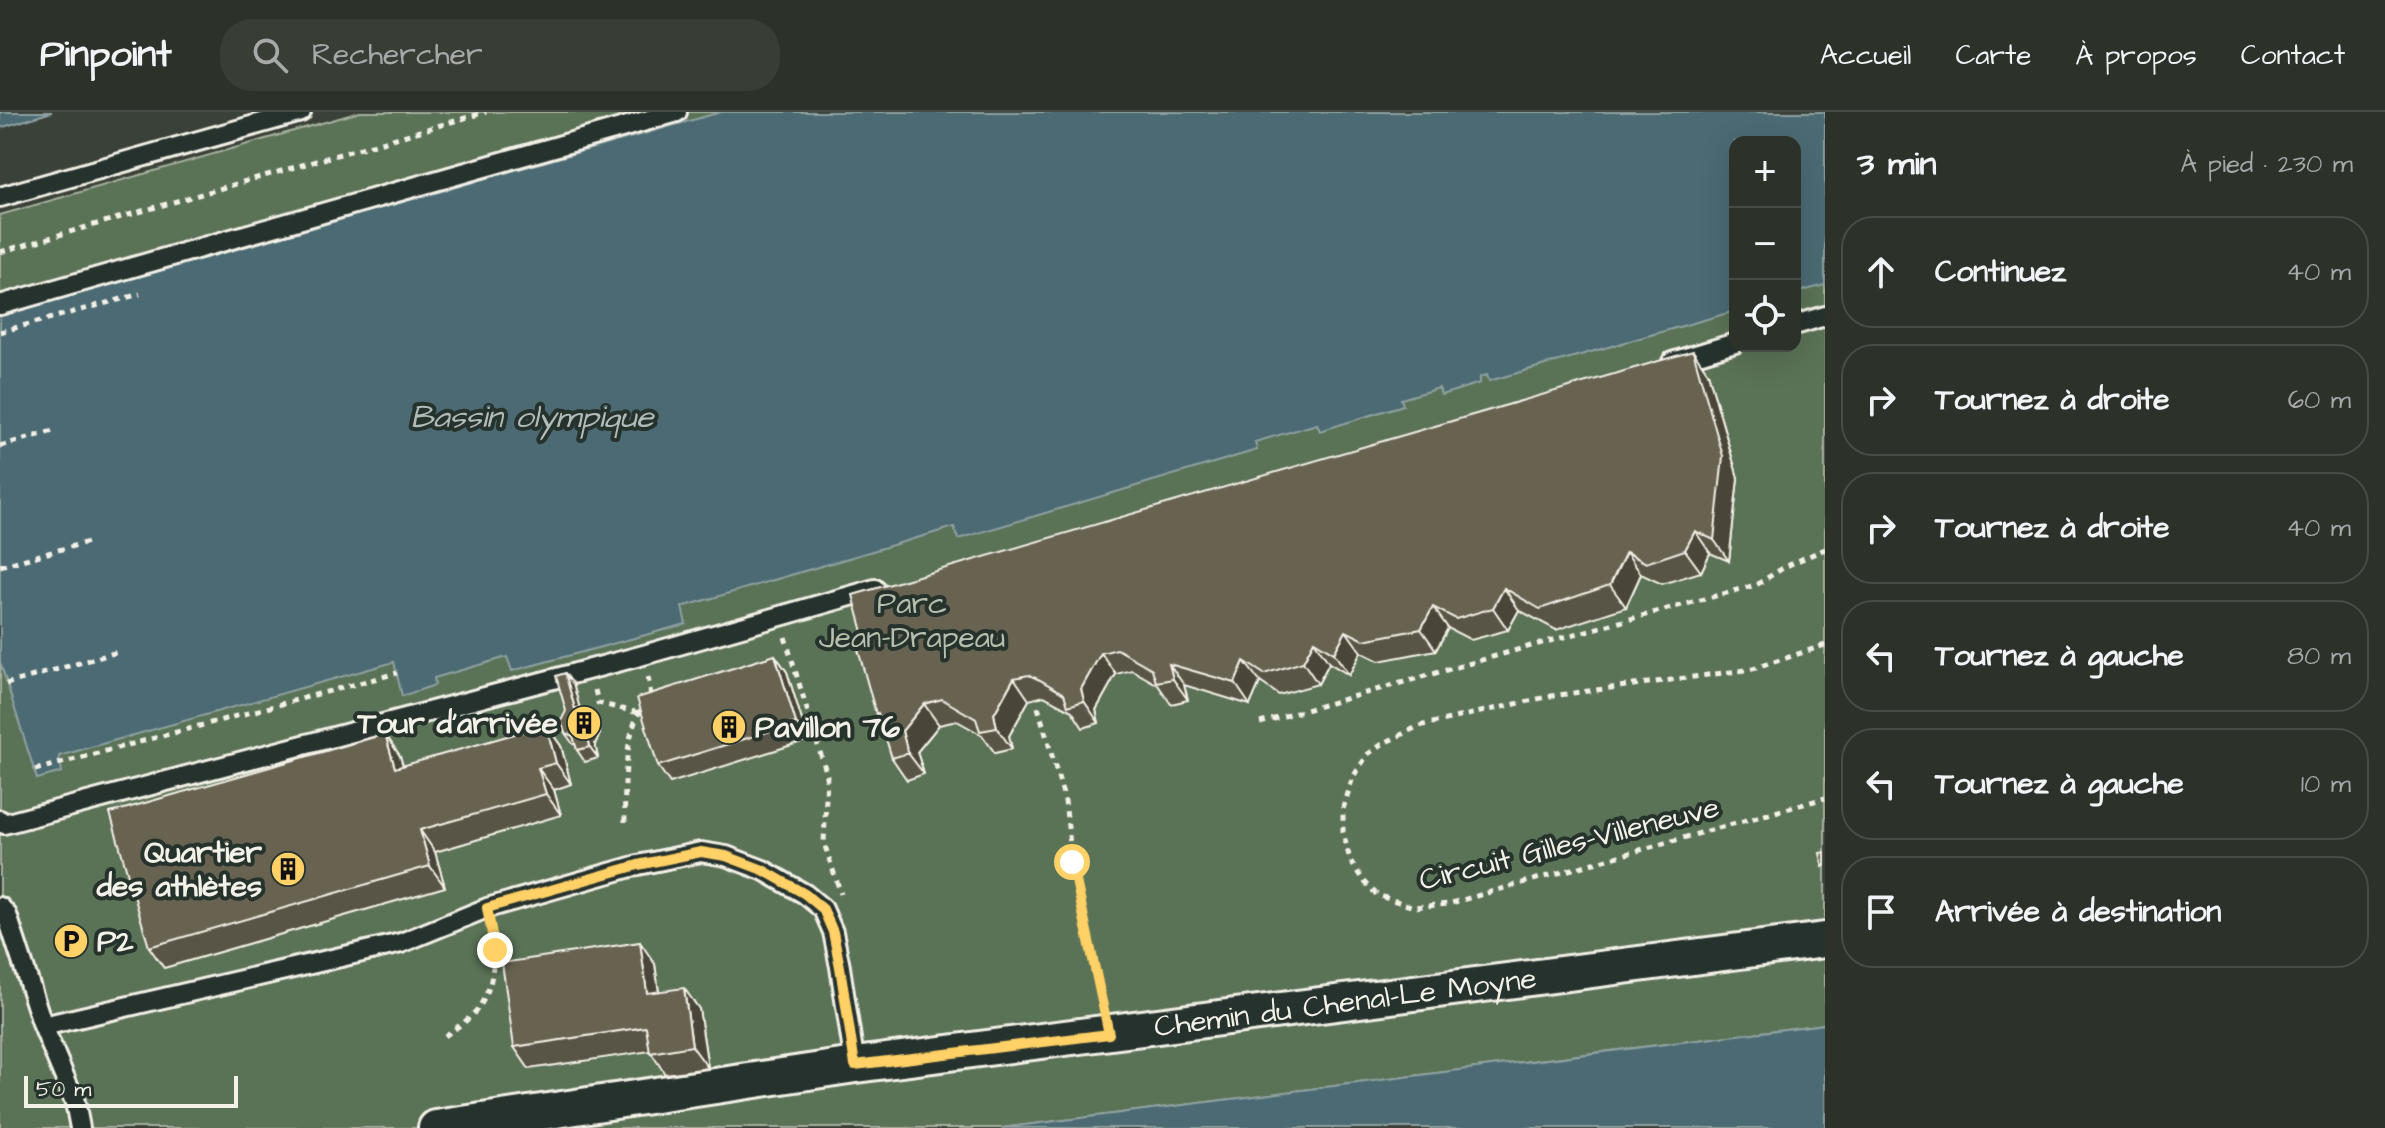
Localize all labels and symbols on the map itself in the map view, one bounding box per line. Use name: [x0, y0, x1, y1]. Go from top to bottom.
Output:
water label: Bassin olympique: [411, 395, 655, 441]
park label: Parc Jean-Drapeau: [819, 583, 1005, 659]
place label: Tour d'arrivée: [356, 703, 558, 745]
building icon: Tour d'arrivée: [565, 704, 603, 742]
place label: Pavillon 76: [755, 707, 900, 749]
building icon: Pavillon 76: [710, 708, 748, 746]
street label: Circuit Gilles-Villeneuve: [1415, 786, 1724, 902]
place label: Quartier des athlètes: [96, 832, 262, 908]
route start: [1054, 844, 1090, 880]
building icon: Quartier des athlètes: [269, 850, 307, 888]
place label: P2: [97, 921, 134, 963]
parking icon: P2: [52, 922, 90, 960]
route end: [477, 932, 513, 968]
street label: Chemin du Chenal-Le Moyne: [1152, 957, 1539, 1048]
scale bar: [24, 1072, 238, 1108]

